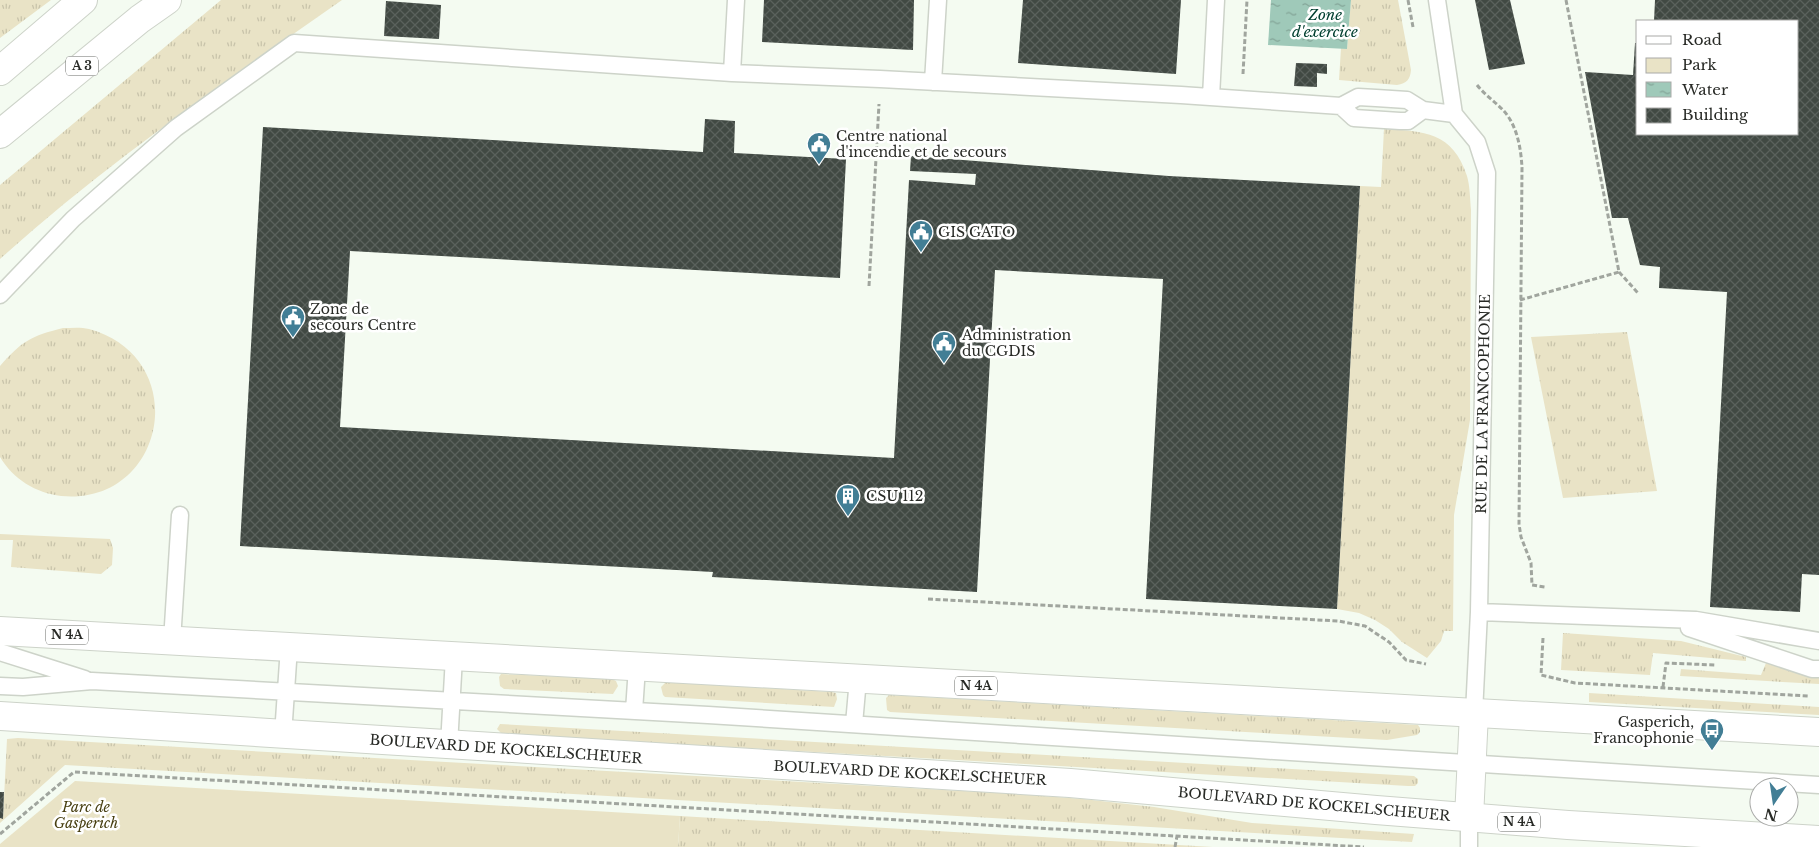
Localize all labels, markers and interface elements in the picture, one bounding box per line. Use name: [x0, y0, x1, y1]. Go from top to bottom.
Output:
water label: Zone d'exercice: [1292, 5, 1358, 41]
legend: [1636, 20, 1799, 135]
text: Road: [1682, 30, 1722, 49]
text: Park: [1682, 55, 1718, 74]
road number: A 3: [66, 56, 98, 76]
text: Water: [1681, 80, 1729, 99]
text: Building: [1682, 105, 1749, 124]
place label: Centre national d'incendie et de secours: [836, 127, 1007, 161]
public building icon: Centre national d'incendie et de secours: [806, 131, 832, 165]
public building icon: GIS GATO: [908, 219, 934, 253]
place label: GIS GATO: [938, 223, 1015, 241]
street label: RUE DE LA FRANCOPHONIE: [1472, 294, 1494, 514]
place label: Zone de secours Centre: [310, 300, 416, 334]
public building icon: Zone de secours Centre: [280, 304, 306, 338]
place label: Administration du CGDIS: [961, 326, 1072, 360]
public building icon: Administration du CGDIS: [931, 330, 957, 364]
building icon: CSU 112: [835, 483, 861, 517]
place label: CSU 112: [866, 487, 923, 505]
road number: N 4A: [46, 626, 88, 644]
road number: N 4A: [955, 676, 997, 696]
place label: Gasperich, Francophonie: [1593, 713, 1694, 747]
bus stop icon: Gasperich, Francophonie: [1699, 717, 1725, 751]
street label: BOULEVARD DE KOCKELSCHEUER: [369, 730, 644, 768]
street label: BOULEVARD DE KOCKELSCHEUER: [773, 757, 1048, 789]
north arrow: [1749, 777, 1799, 827]
street label: BOULEVARD DE KOCKELSCHEUER: [1177, 783, 1452, 825]
park label: Parc de Gasperich: [54, 798, 118, 832]
text: N: [1763, 804, 1780, 825]
road number: N 4A: [1498, 812, 1540, 832]

